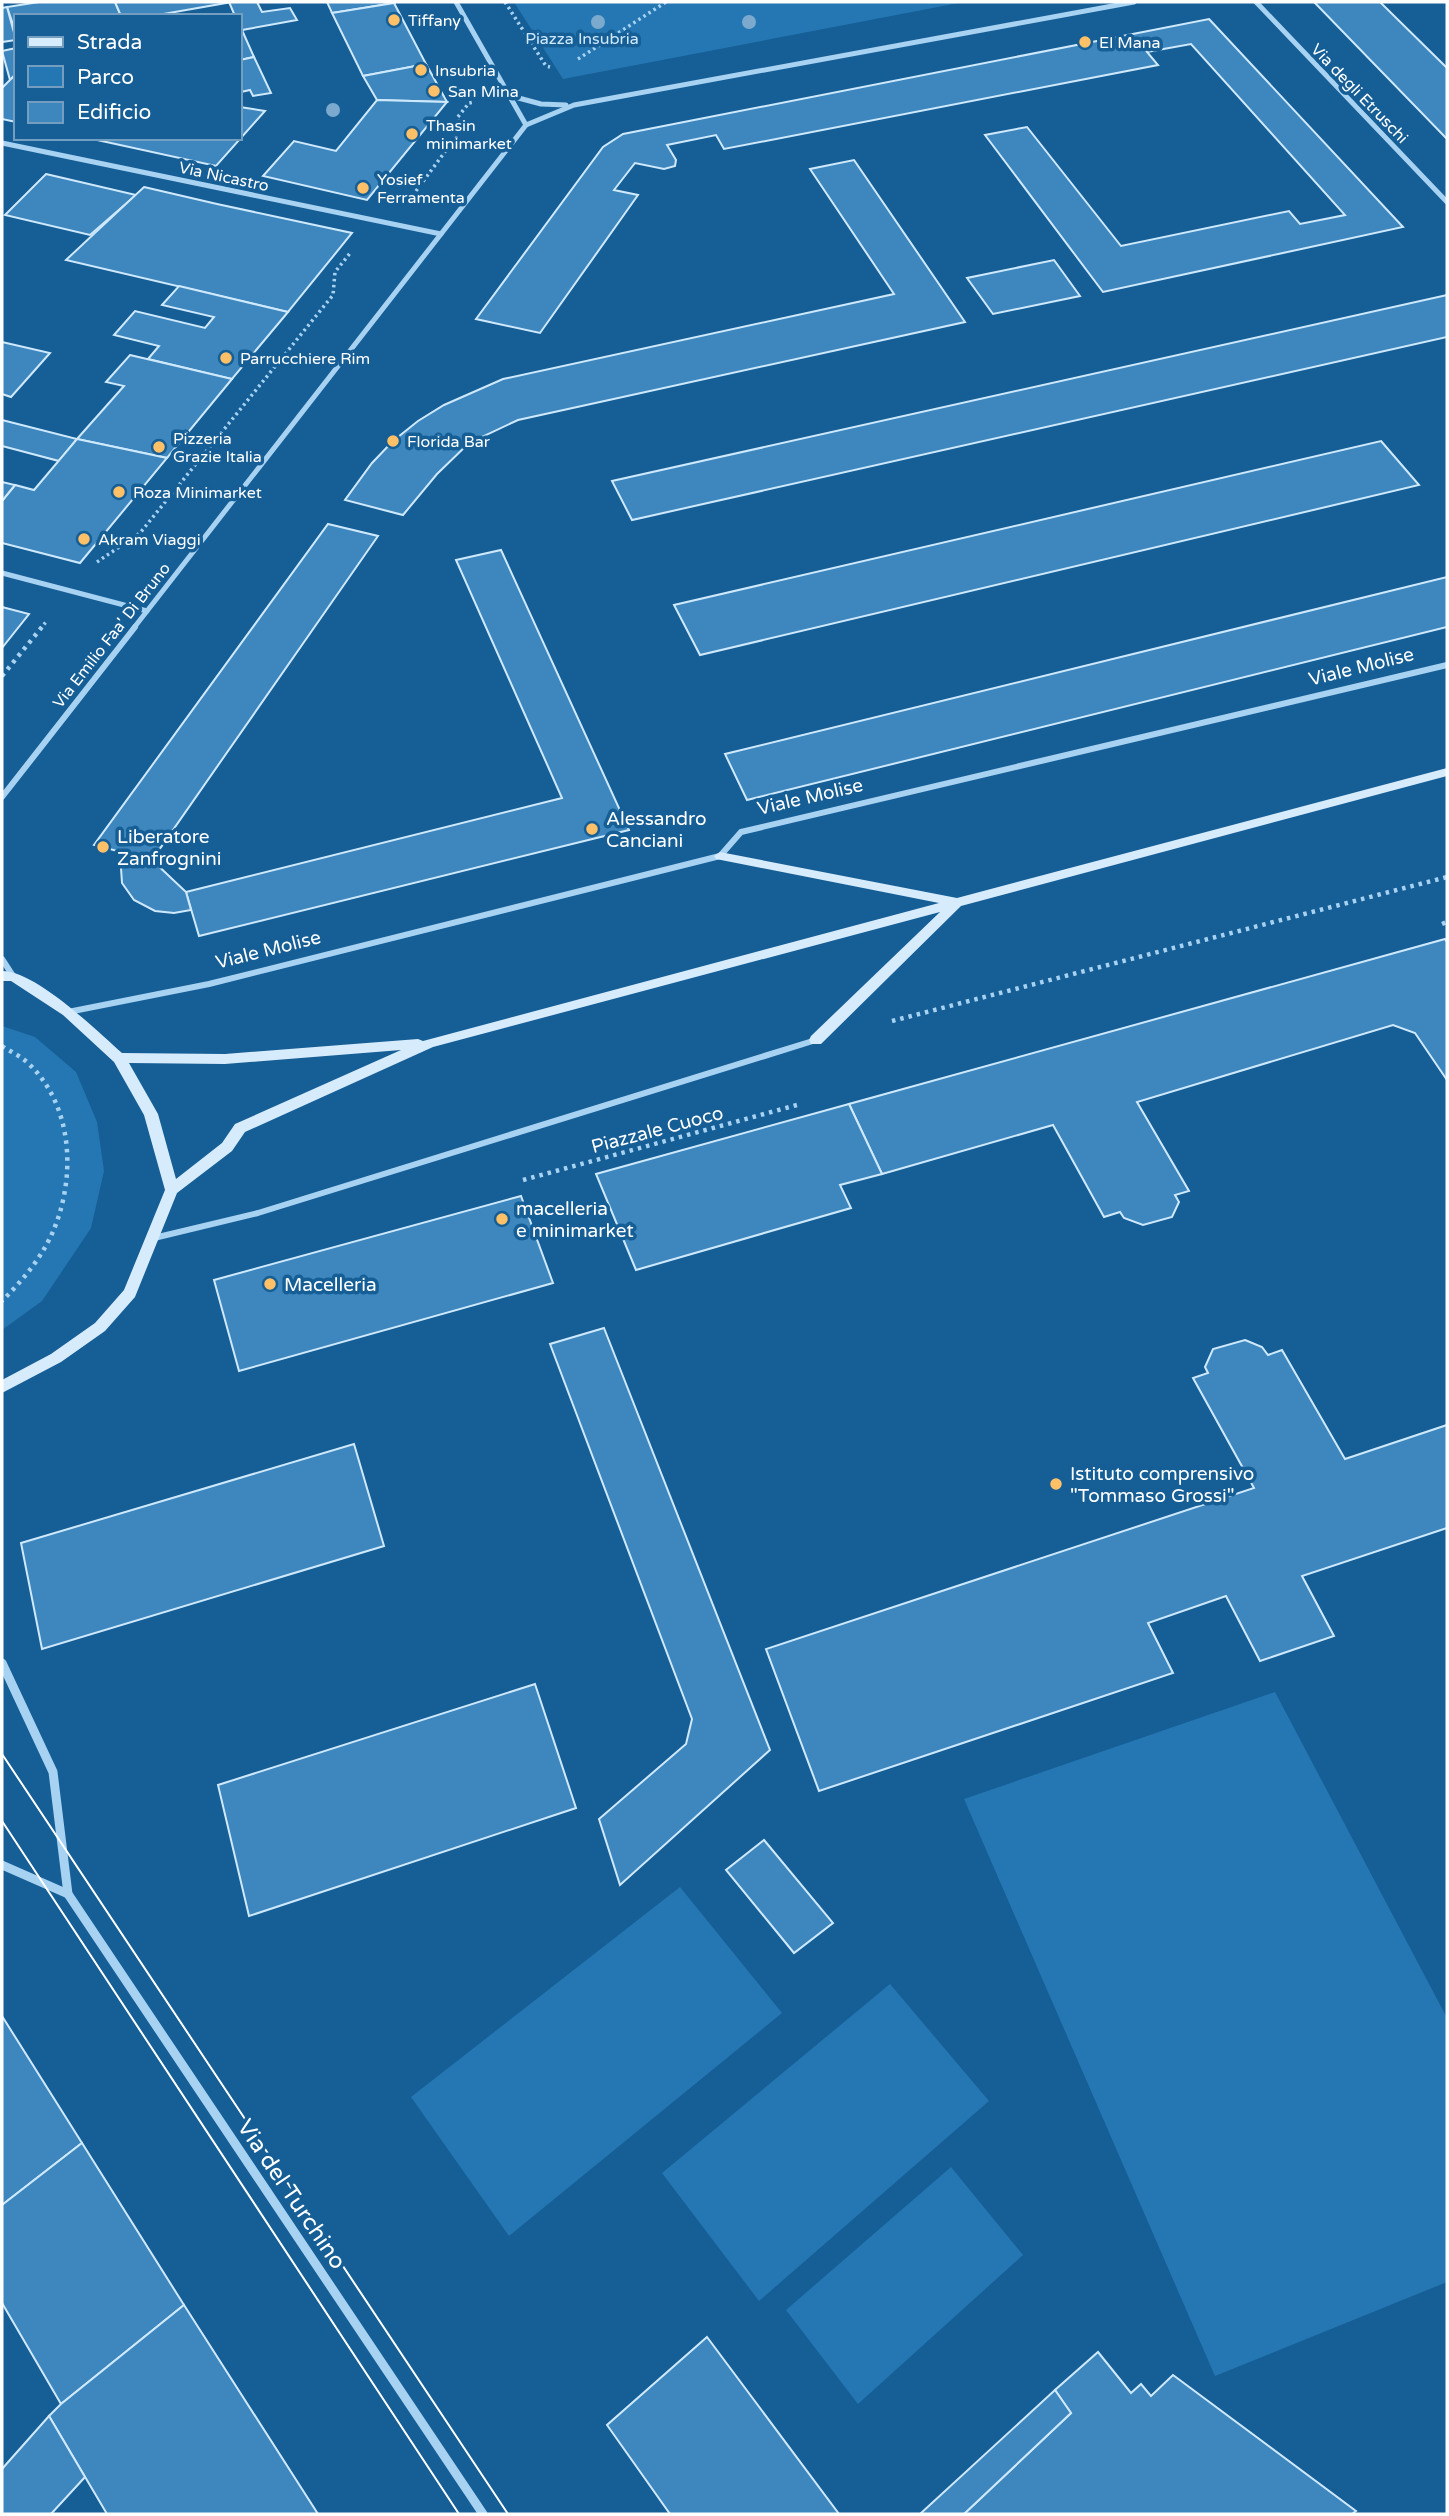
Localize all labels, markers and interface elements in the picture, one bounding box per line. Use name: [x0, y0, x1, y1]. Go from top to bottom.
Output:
place label: Tiffany: [408, 11, 461, 31]
marker: Tiffany: [386, 12, 402, 28]
legend: [14, 14, 242, 140]
park label: Piazza Insubria: [525, 29, 639, 49]
text: Strada: [77, 30, 142, 55]
place label: El Mana: [1099, 33, 1161, 53]
marker: El Mana: [1077, 34, 1093, 50]
street label: Via degli Etruschi: [1306, 40, 1412, 148]
place label: Insubria: [435, 61, 496, 81]
marker: Insubria: [413, 62, 429, 78]
text: Parco: [77, 65, 134, 90]
place label: San Mina: [448, 82, 519, 102]
marker: San Mina: [426, 83, 442, 99]
text: Edificio: [77, 100, 151, 125]
place label: Thasin minimarket: [426, 116, 512, 154]
marker: Thasin minimarket: [404, 126, 420, 142]
street label: Via Nicastro: [177, 158, 271, 196]
place label: Yosief Ferramenta: [377, 170, 465, 208]
marker: Yosief Ferramenta: [355, 180, 371, 196]
place label: Parrucchiere Rim: [240, 349, 370, 369]
marker: Parrucchiere Rim: [218, 350, 234, 366]
place label: Pizzeria Grazie Italia: [173, 429, 262, 467]
place label: Florida Bar: [407, 432, 491, 452]
marker: Florida Bar: [385, 433, 401, 449]
marker: Pizzeria Grazie Italia: [151, 439, 167, 455]
place label: Roza Minimarket: [133, 483, 262, 503]
marker: Roza Minimarket: [111, 484, 127, 500]
place label: Akram Viaggi: [98, 530, 201, 550]
marker: Akram Viaggi: [76, 531, 92, 547]
street label: Via Emilio Faa' Di Bruno: [49, 559, 175, 712]
street label: Viale Molise: [1306, 643, 1416, 691]
street label: Viale Molise: [755, 774, 865, 820]
place label: Alessandro Canciani: [606, 808, 707, 852]
marker: Alessandro Canciani: [584, 821, 600, 837]
place label: Liberatore Zanfrognini: [117, 826, 222, 870]
marker: Liberatore Zanfrognini: [95, 839, 111, 855]
street label: Viale Molise: [213, 926, 323, 974]
street label: Piazzale Cuoco: [589, 1102, 726, 1158]
place label: macelleria e minimarket: [516, 1198, 634, 1242]
marker: macelleria e minimarket: [494, 1211, 510, 1227]
place label: Macelleria: [284, 1274, 377, 1296]
marker: Macelleria: [262, 1276, 278, 1292]
place label: Istituto comprensivo "Tommaso Grossi": [1070, 1463, 1254, 1507]
marker: Istituto comprensivo "Tommaso Grossi": [1048, 1476, 1064, 1492]
street label: Via del Turchino: [231, 2114, 352, 2275]

